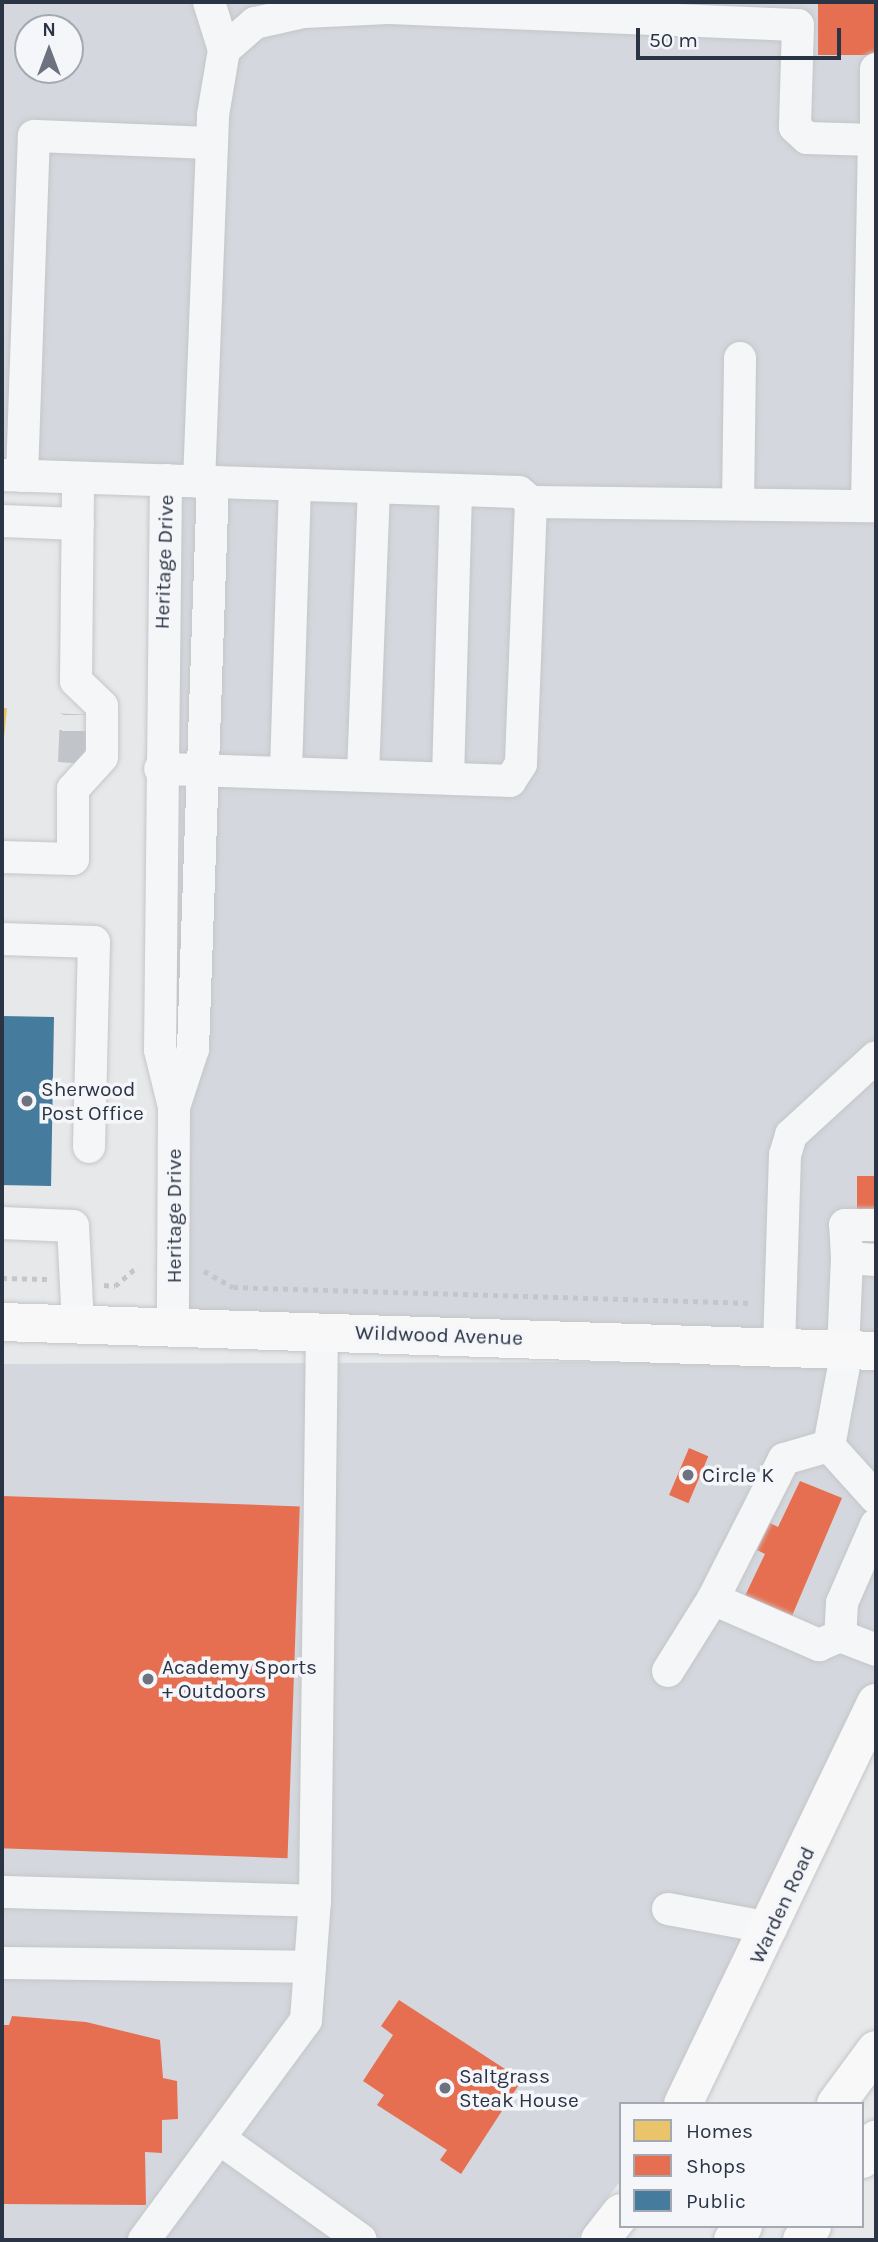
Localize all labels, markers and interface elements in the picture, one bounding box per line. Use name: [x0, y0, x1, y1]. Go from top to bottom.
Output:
north arrow: [14, 14, 84, 84]
scale bar: [640, 14, 845, 58]
text: N: [42, 19, 56, 41]
text: 50 m: [649, 28, 698, 52]
street label: Heritage Drive: [149, 494, 179, 630]
place label: Sherwood Post Office: [41, 1076, 144, 1126]
marker: Sherwood Post Office: [19, 1093, 35, 1109]
street label: Heritage Drive: [161, 1149, 187, 1283]
street label: Wildwood Avenue: [355, 1319, 523, 1351]
place label: Circle K: [702, 1462, 774, 1488]
marker: Circle K: [680, 1467, 696, 1483]
place label: Academy Sports + Outdoors: [162, 1654, 317, 1704]
marker: Academy Sports + Outdoors: [140, 1671, 156, 1687]
street label: Warden Road: [744, 1842, 820, 1968]
place label: Saltgrass Steak House: [459, 2063, 579, 2113]
marker: Saltgrass Steak House: [437, 2080, 453, 2096]
legend: [619, 2102, 864, 2228]
text: Homes: [686, 2119, 753, 2143]
text: Shops: [686, 2154, 746, 2178]
text: Public: [686, 2189, 746, 2213]

